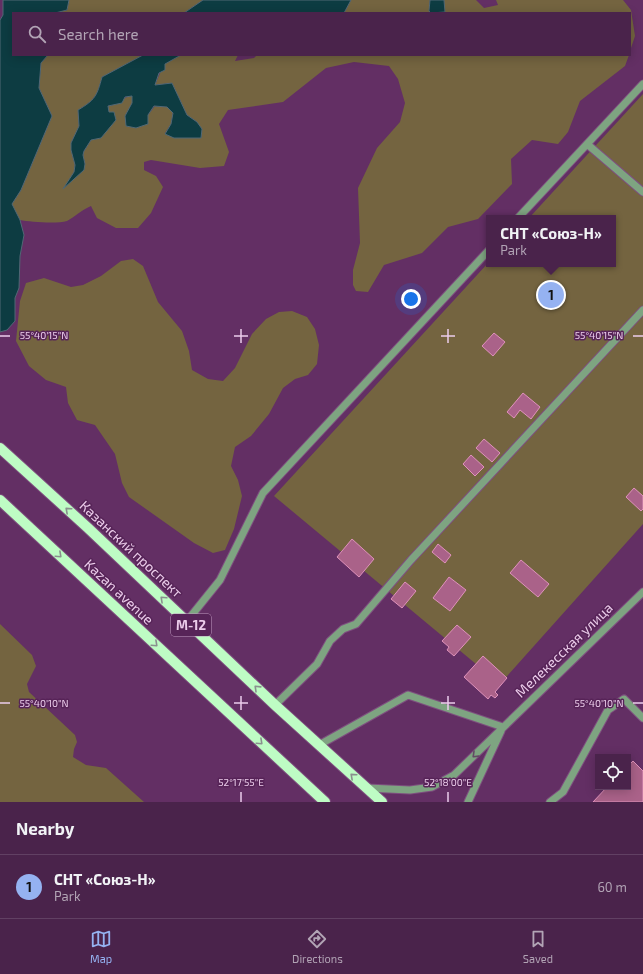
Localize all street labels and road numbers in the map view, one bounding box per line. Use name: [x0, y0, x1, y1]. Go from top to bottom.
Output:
street label: Казанский проспект: [77, 497, 186, 601]
street label: Kazan avenue: [81, 555, 157, 628]
street label: Мелекесская улица: [511, 599, 616, 701]
road number: М-12: [171, 614, 211, 636]

